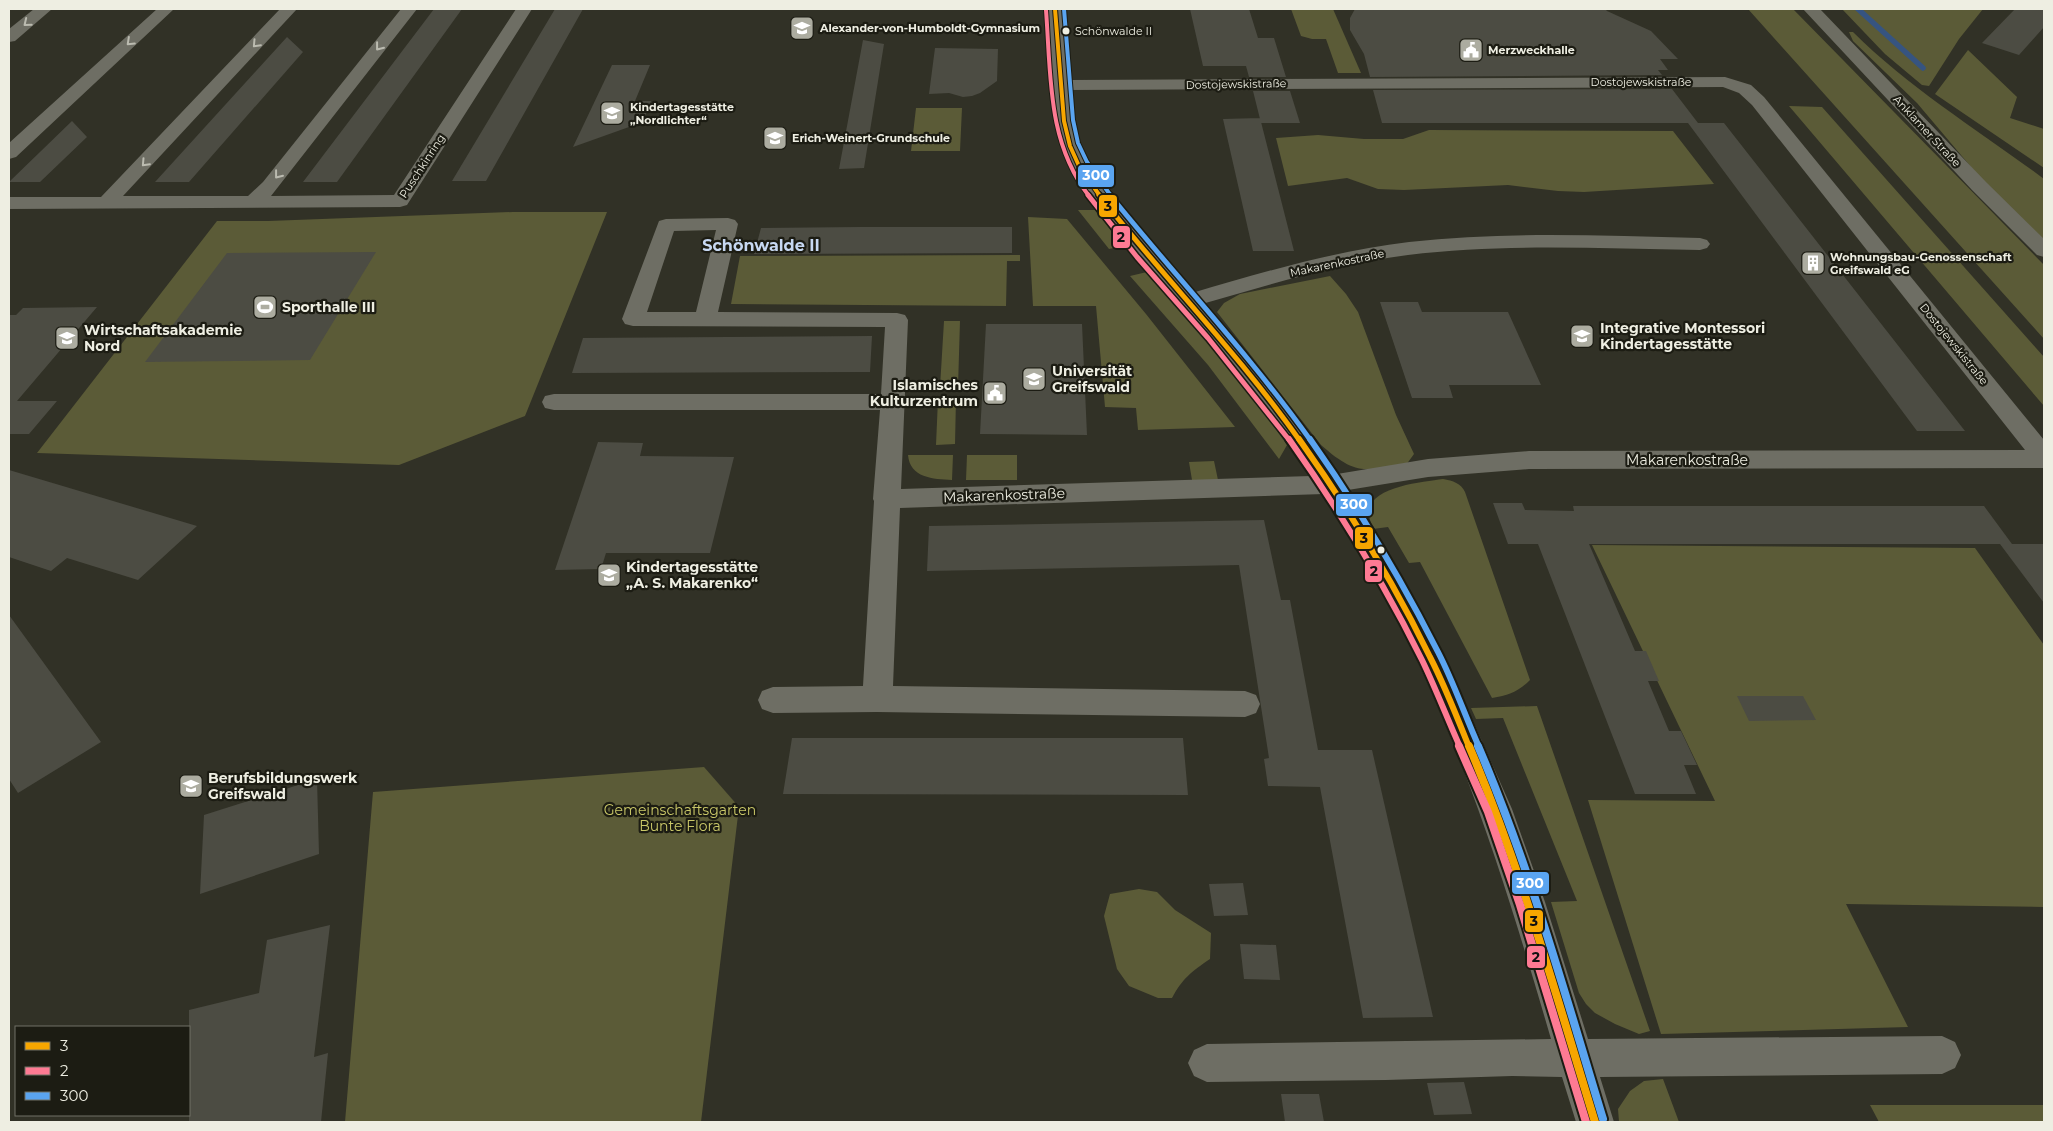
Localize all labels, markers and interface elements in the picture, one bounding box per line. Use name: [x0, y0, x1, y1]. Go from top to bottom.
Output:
school or university icon: Alexander-von-Humboldt-Gymnasium: [789, 15, 815, 41]
one-way arrow: [23, 17, 32, 26]
place label: Alexander-von-Humboldt-Gymnasium: [819, 21, 1040, 35]
place label: Schönwalde II: [1075, 24, 1152, 38]
marker: Schönwalde II: [1061, 26, 1071, 36]
one-way arrow: [127, 36, 136, 45]
public building icon: Merzweckhalle: [1458, 37, 1484, 63]
one-way arrow: [253, 39, 262, 48]
one-way arrow: [376, 41, 384, 50]
place label: Merzweckhalle: [1488, 43, 1575, 57]
street label: Dostojewskistraße: [1591, 75, 1692, 89]
street label: Dostojewskistraße: [1185, 76, 1287, 92]
street label: Anklamer Straße: [1890, 92, 1964, 170]
school or university icon: Kindertagesstätte „Nordlichter“: [599, 100, 625, 126]
place label: Kindertagesstätte „Nordlichter“: [630, 100, 734, 127]
school or university icon: Erich-Weinert-Grundschule: [762, 125, 788, 151]
street label: Puschkinring: [396, 131, 448, 201]
place label: Erich-Weinert-Grundschule: [792, 131, 950, 145]
one-way arrow: [142, 157, 151, 166]
line badge: 300: [1077, 164, 1115, 188]
text: 300: [1081, 166, 1110, 184]
one-way arrow: [276, 169, 284, 178]
line badge: 3: [1098, 194, 1118, 218]
text: 3: [1103, 197, 1112, 215]
line badge: 2: [1112, 225, 1131, 249]
text: 2: [1117, 228, 1125, 246]
district label: Schönwalde II: [702, 236, 820, 255]
street label: Makarenkostraße: [1289, 246, 1386, 280]
building icon: Wohnungsbau-Genossenschaft Greifswald eG: [1800, 250, 1826, 276]
place label: Wohnungsbau-Genossenschaft Greifswald eG: [1830, 250, 2012, 277]
sports icon: Sporthalle III: [252, 294, 278, 320]
place label: Sporthalle III: [282, 298, 375, 316]
street label: Dostojewskistraße: [1917, 300, 1991, 388]
place label: Integrative Montessori Kindertagesstätte: [1600, 319, 1765, 353]
place label: Wirtschaftsakademie Nord: [84, 321, 242, 355]
school or university icon: Integrative Montessori Kindertagesstätte: [1569, 323, 1595, 349]
school or university icon: Wirtschaftsakademie Nord: [54, 325, 80, 351]
place label: Universität Greifswald: [1052, 362, 1132, 396]
school or university icon: Universität Greifswald: [1021, 366, 1047, 392]
place label: Islamisches Kulturzentrum: [870, 376, 979, 410]
public building icon: Islamisches Kulturzentrum: [982, 380, 1008, 406]
street label: Makarenkostraße: [1626, 451, 1748, 469]
street label: Makarenkostraße: [943, 484, 1065, 506]
line badge: 300: [1335, 493, 1373, 517]
text: 300: [1339, 495, 1368, 513]
line badge: 3: [1354, 526, 1374, 550]
text: 3: [1359, 529, 1368, 547]
unlabelled marker: [1376, 545, 1386, 555]
place label: Kindertagesstätte „A. S. Makarenko“: [626, 558, 758, 592]
line badge: 2: [1364, 559, 1383, 583]
school or university icon: Kindertagesstätte „A. S. Makarenko“: [596, 562, 622, 588]
text: 2: [1370, 562, 1378, 580]
place label: Berufsbildungswerk Greifswald: [208, 769, 358, 803]
school or university icon: Berufsbildungswerk Greifswald: [178, 773, 204, 799]
park label: Gemeinschaftsgarten Bunte Flora: [604, 801, 756, 835]
line badge: 300: [1511, 871, 1550, 895]
text: 300: [1515, 874, 1544, 892]
line badge: 3: [1524, 909, 1544, 933]
text: 3: [1529, 912, 1538, 930]
line badge: 2: [1526, 945, 1546, 969]
text: 2: [1532, 948, 1540, 966]
legend: [15, 1026, 190, 1116]
text: 3: [60, 1036, 68, 1055]
text: 2: [60, 1061, 69, 1080]
text: 300: [60, 1086, 88, 1105]

